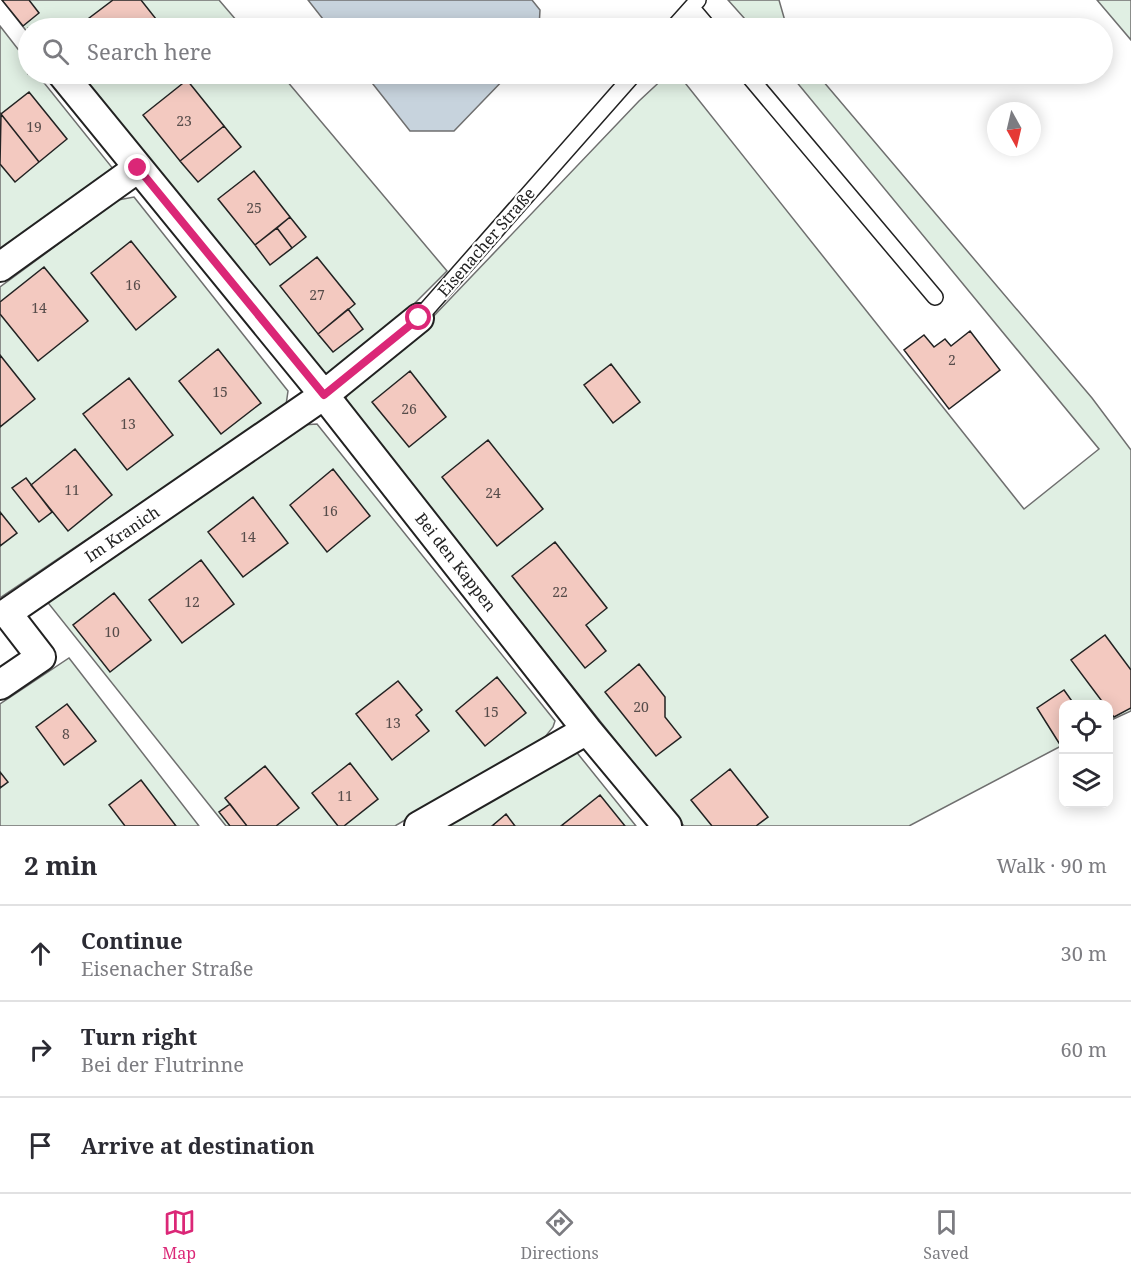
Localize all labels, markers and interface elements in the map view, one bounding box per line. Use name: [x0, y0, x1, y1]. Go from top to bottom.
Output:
search box: [18, 18, 1113, 84]
icon: search: [39, 35, 72, 68]
text: Search here: [87, 36, 212, 66]
north arrow: [987, 102, 1041, 156]
house number: 23: [176, 111, 192, 130]
house number: 19: [26, 117, 42, 136]
route end: [124, 154, 150, 180]
street label: Eisenacher Straße: [432, 183, 540, 301]
house number: 25: [246, 198, 262, 217]
house number: 16: [125, 275, 141, 294]
house number: 27: [309, 285, 325, 304]
house number: 14: [31, 298, 47, 317]
route start: [405, 304, 431, 330]
house number: 2: [948, 350, 956, 369]
house number: 15: [212, 382, 228, 401]
house number: 26: [401, 399, 417, 418]
house number: 13: [120, 414, 136, 433]
house number: 11: [64, 480, 80, 499]
house number: 24: [485, 483, 501, 502]
street label: Im Kranich: [80, 501, 164, 567]
house number: 16: [322, 501, 338, 520]
street label: Bei den Kappen: [410, 508, 502, 616]
house number: 14: [240, 527, 256, 546]
house number: 22: [552, 582, 568, 601]
house number: 12: [184, 592, 200, 611]
house number: 10: [104, 622, 120, 641]
house number: 20: [633, 697, 649, 716]
map controls: [1059, 700, 1113, 808]
button: locate: [1059, 700, 1113, 754]
house number: 15: [483, 702, 499, 721]
house number: 13: [385, 713, 401, 732]
house number: 8: [62, 724, 70, 743]
button: layers: [1059, 754, 1113, 808]
house number: 11: [337, 786, 353, 805]
text: 2 min: [24, 847, 98, 883]
text: Walk · 90 m: [996, 852, 1107, 879]
text: Continue: [81, 925, 183, 955]
icon: ahead: [24, 937, 57, 970]
text: 30 m: [1061, 940, 1107, 967]
text: Eisenacher Straße: [81, 955, 253, 982]
text: Turn right: [81, 1021, 197, 1051]
icon: right: [24, 1033, 57, 1066]
text: 60 m: [1061, 1036, 1107, 1063]
text: Bei der Flutrinne: [81, 1051, 244, 1078]
icon: arrive: [24, 1129, 57, 1162]
text: Arrive at destination: [81, 1130, 315, 1160]
tab: Map: [162, 1206, 196, 1264]
tab: Directions: [521, 1206, 599, 1264]
tab: Saved: [923, 1206, 969, 1264]

